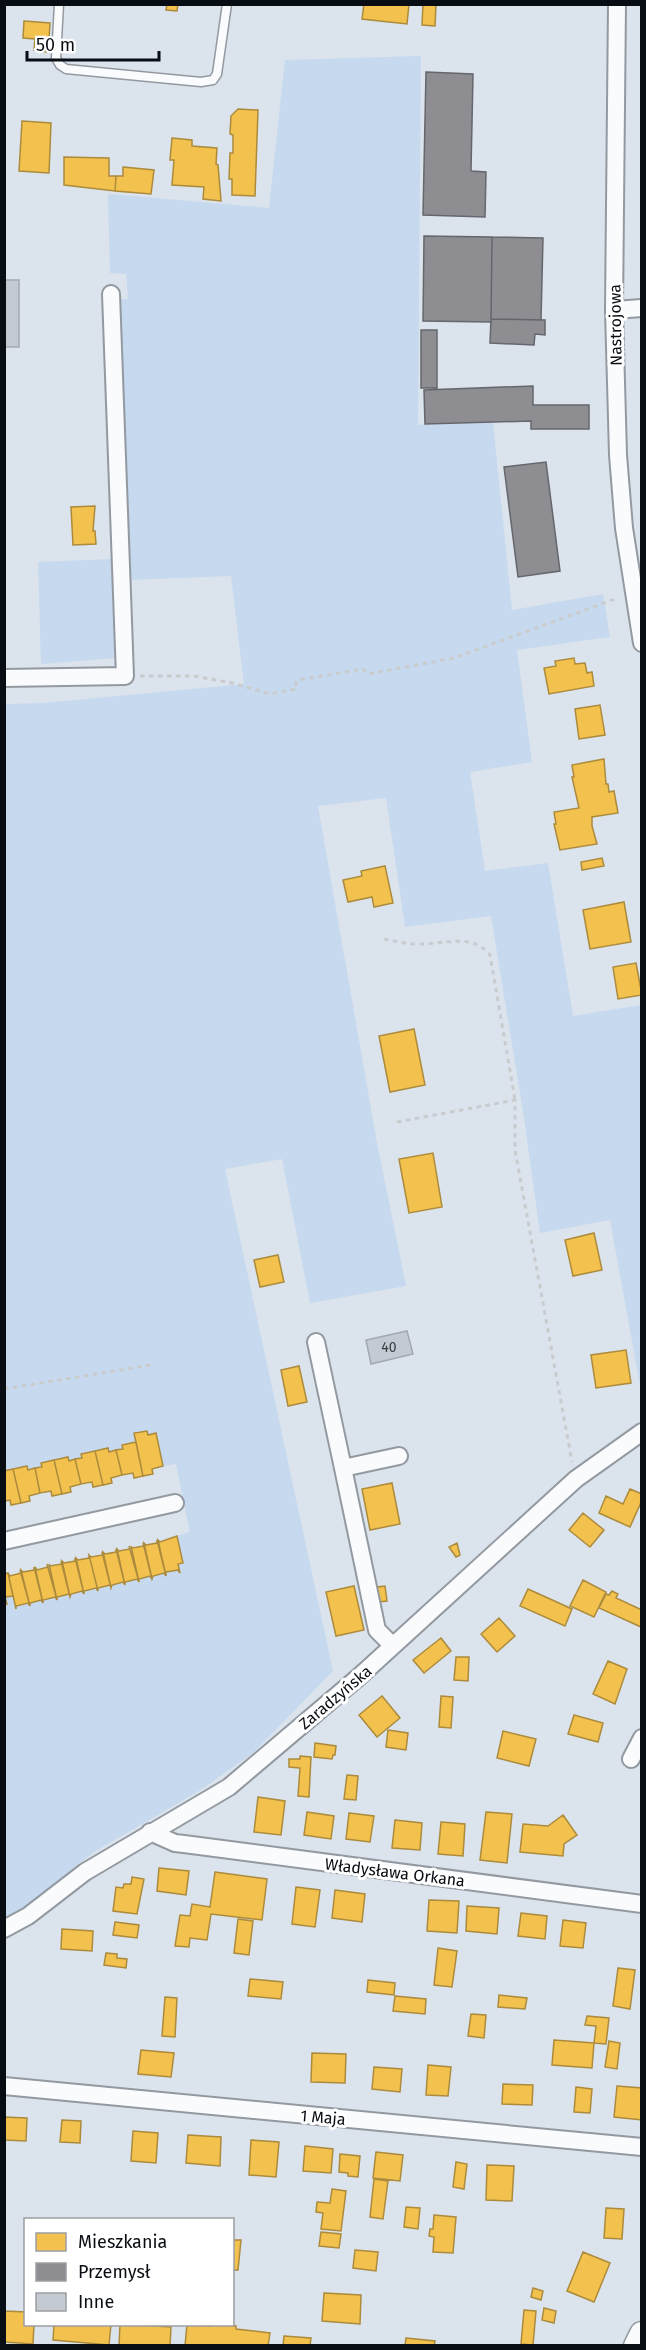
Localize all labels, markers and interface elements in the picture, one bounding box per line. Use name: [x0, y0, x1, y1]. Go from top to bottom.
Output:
scale bar: [27, 24, 159, 62]
text: 50 m: [36, 34, 75, 56]
street label: Nastrojowa: [605, 284, 626, 366]
house number: 40: [381, 1339, 397, 1356]
street label: Zaradzyńska: [295, 1661, 376, 1733]
street label: Władysława Orkana: [324, 1854, 466, 1891]
street label: 1 Maja: [300, 2106, 346, 2129]
legend: [24, 2218, 234, 2326]
text: Mieszkania: [78, 2231, 167, 2253]
text: Przemysł: [78, 2261, 151, 2283]
text: Inne: [78, 2291, 114, 2313]

